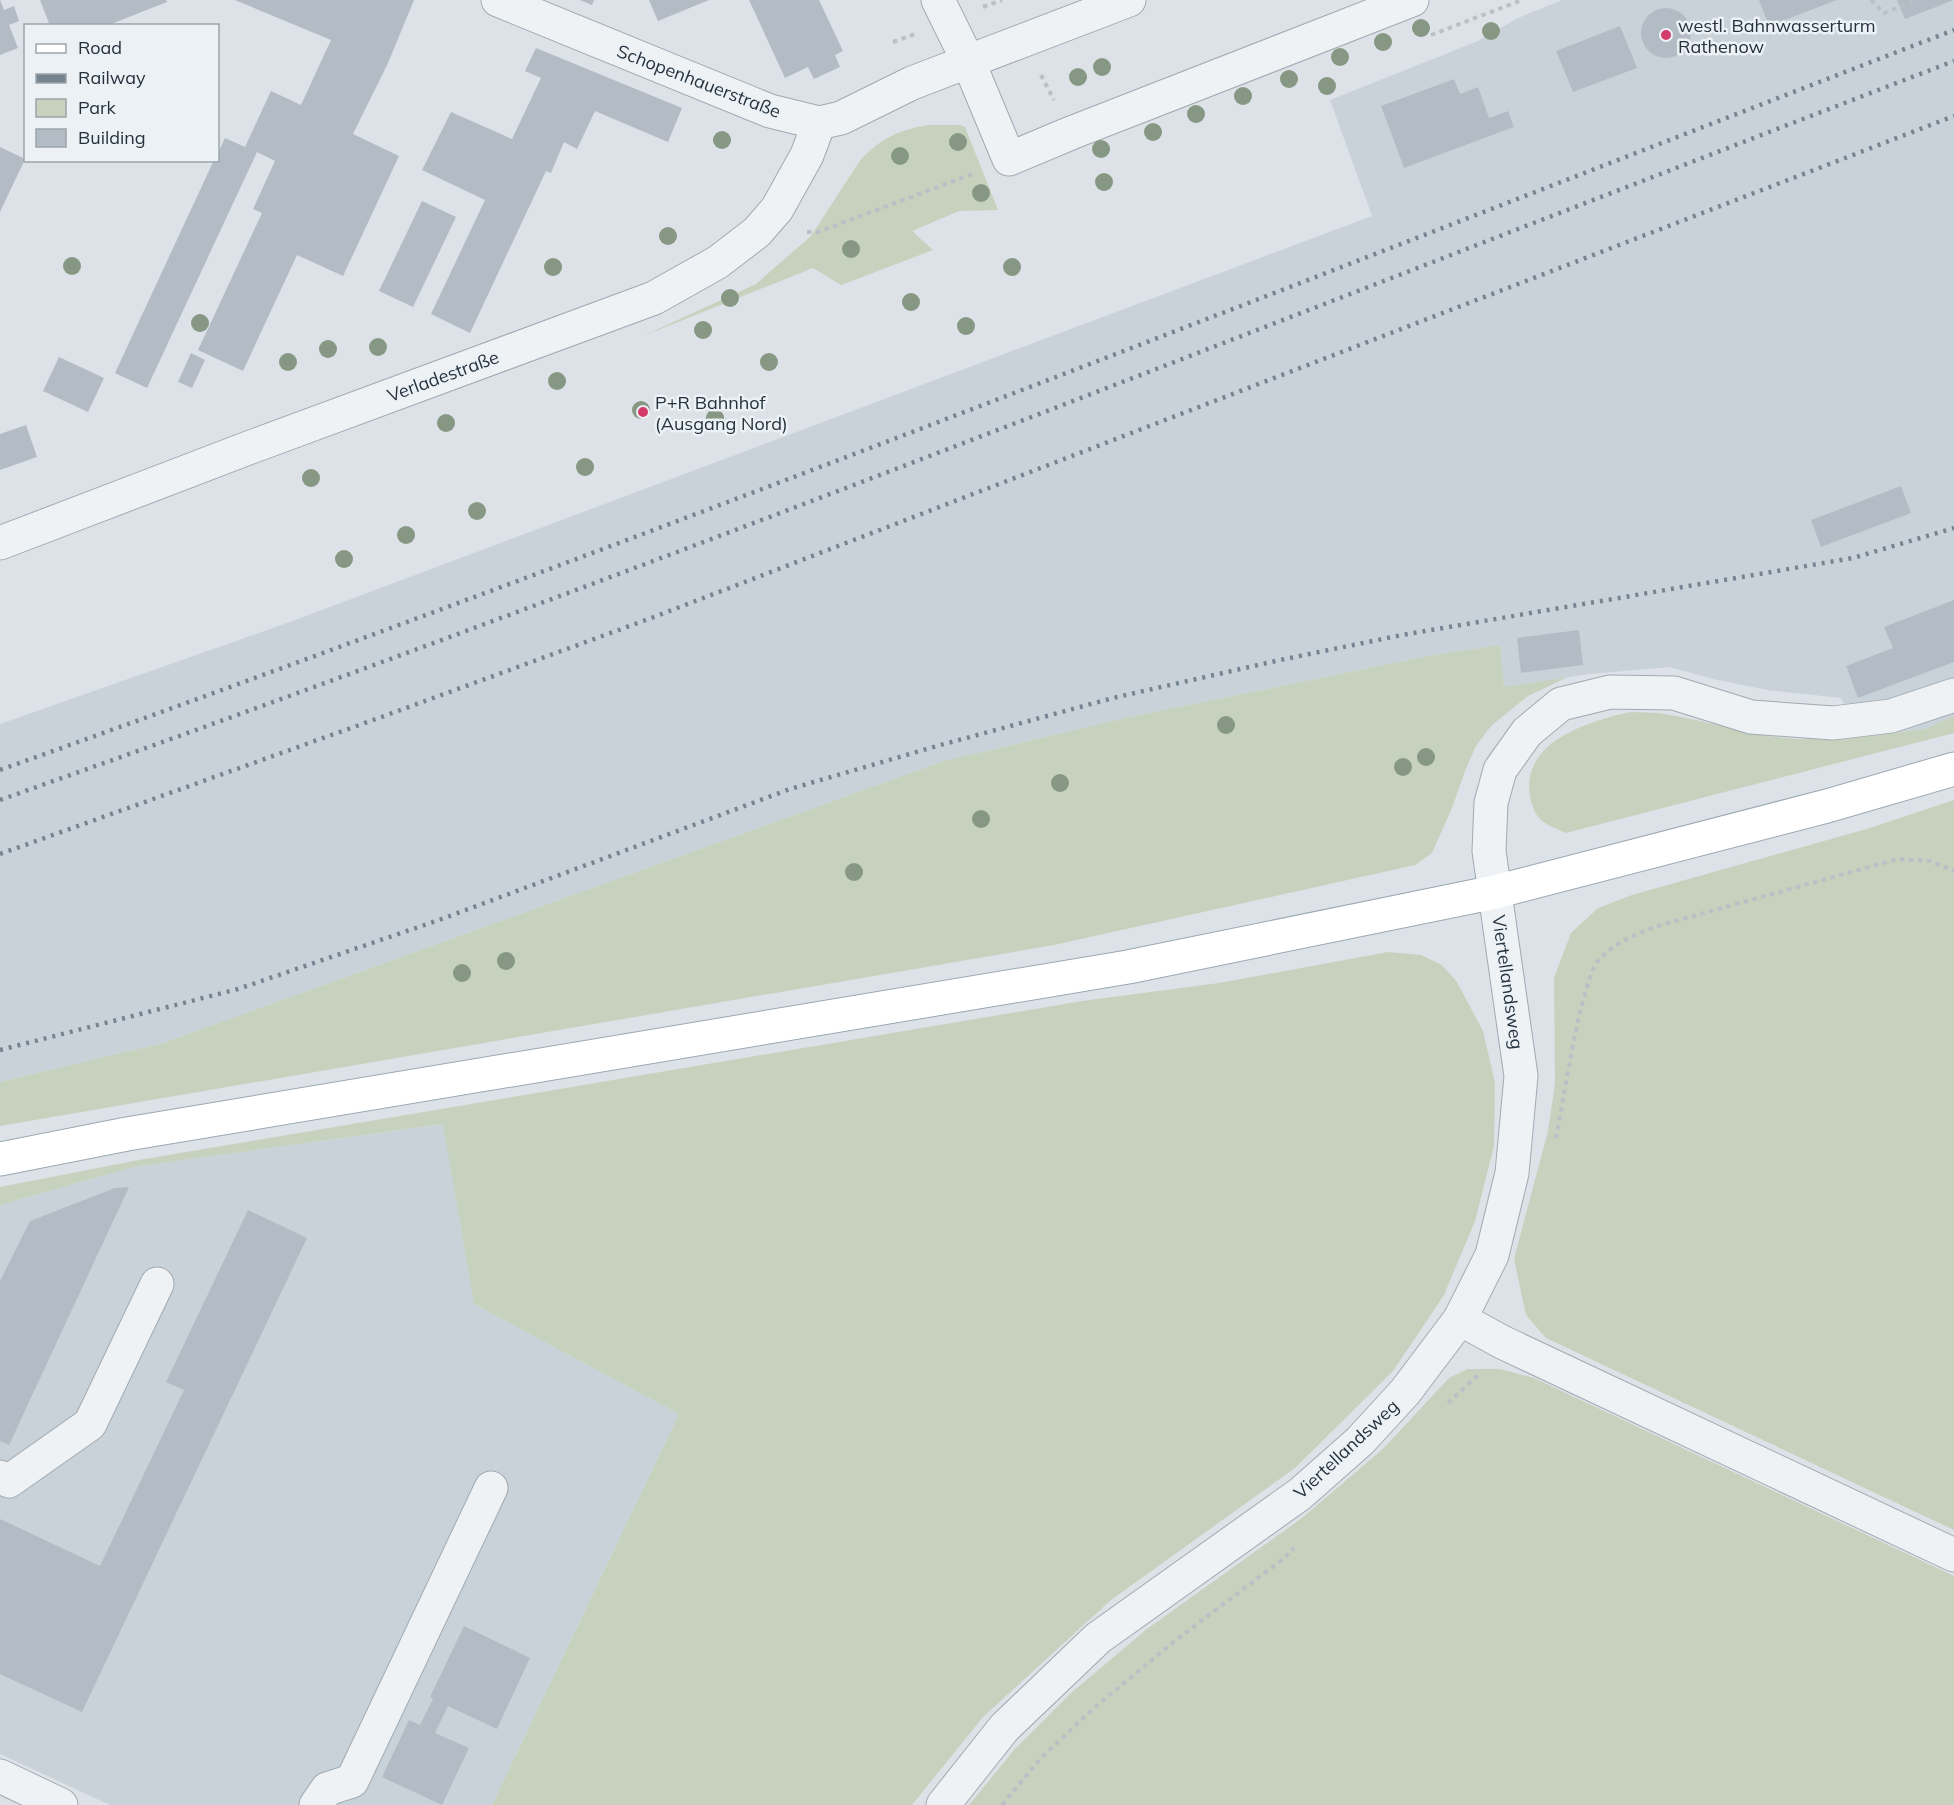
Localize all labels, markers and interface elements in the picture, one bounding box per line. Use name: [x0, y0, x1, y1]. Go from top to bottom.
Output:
place label: westl. Bahnwasserturm Rathenow: [1678, 14, 1876, 58]
legend: [24, 24, 219, 162]
marker: westl. Bahnwasserturm Rathenow: [1659, 28, 1673, 42]
text: Road: [78, 36, 122, 59]
street label: Schopenhauerstraße: [614, 39, 784, 123]
text: Railway: [78, 66, 146, 89]
text: Park: [78, 96, 117, 119]
text: Building: [78, 126, 146, 149]
street label: Verladestraße: [384, 345, 502, 407]
place label: P+R Bahnhof (Ausgang Nord): [655, 391, 788, 435]
marker: P+R Bahnhof (Ausgang Nord): [636, 405, 650, 419]
street label: Viertellandsweg: [1487, 913, 1529, 1051]
street label: Viertellandsweg: [1289, 1394, 1403, 1504]

